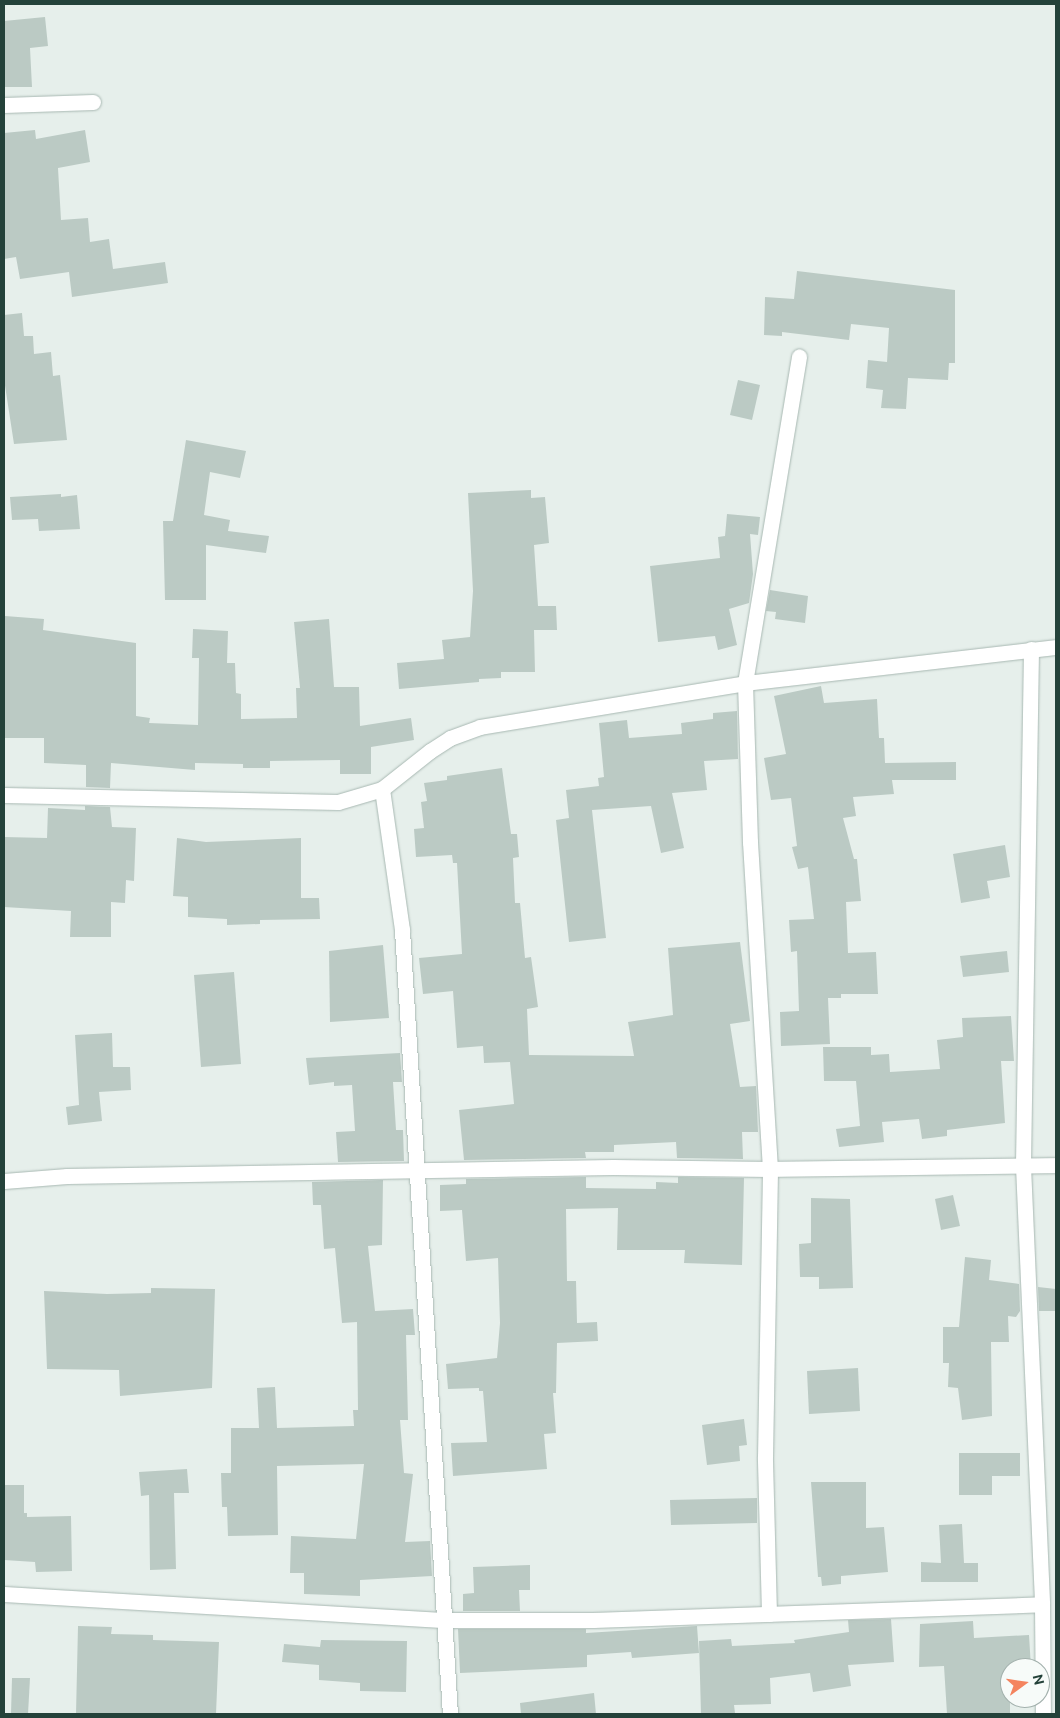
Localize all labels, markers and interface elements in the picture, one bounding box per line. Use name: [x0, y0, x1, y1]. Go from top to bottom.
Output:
north arrow: [1000, 1658, 1050, 1708]
text: N: [1030, 1673, 1048, 1687]

